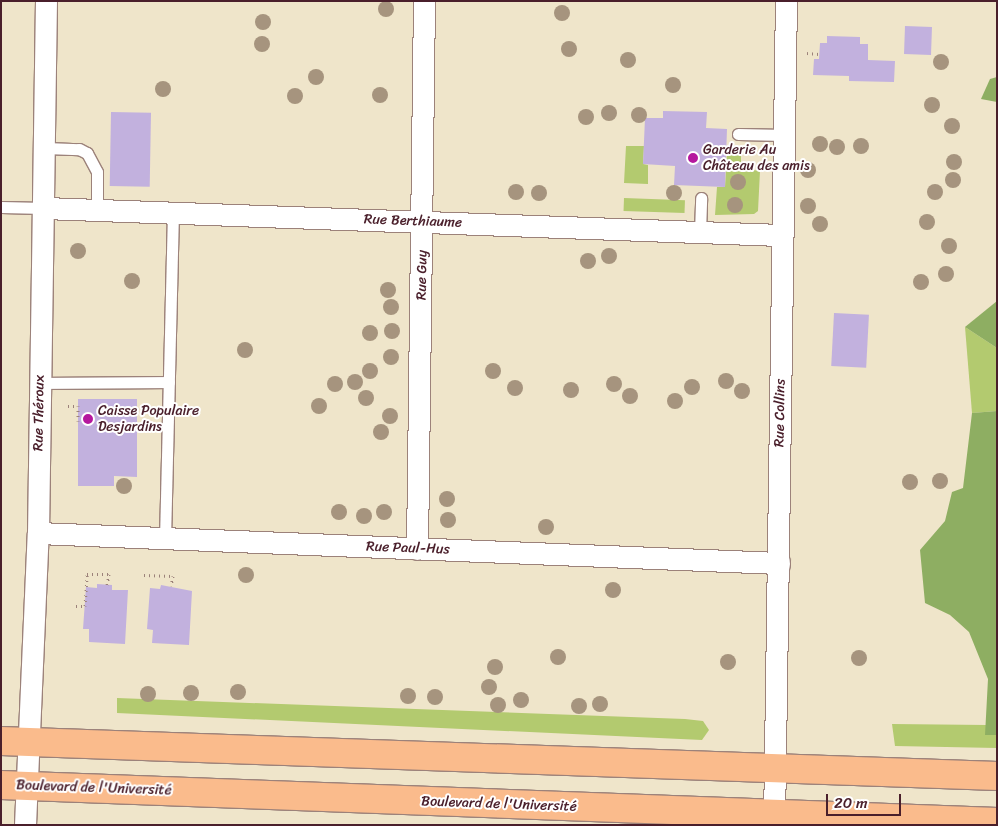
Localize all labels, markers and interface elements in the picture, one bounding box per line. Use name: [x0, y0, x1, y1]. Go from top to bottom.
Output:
place label: Garderie Au Château des amis: [703, 142, 810, 174]
marker: Garderie Au Château des amis: [687, 152, 699, 164]
street label: Rue Berthiaume: [364, 211, 462, 231]
street label: Rue Guy: [413, 250, 431, 300]
street label: Rue Théroux: [30, 375, 48, 451]
street label: Rue Collins: [771, 379, 789, 447]
place label: Caisse Populaire Desjardins: [98, 403, 199, 436]
marker: Caisse Populaire Desjardins: [82, 413, 94, 425]
street label: Rue Paul-Hus: [366, 538, 450, 558]
street label: Boulevard de l'Université: [16, 777, 172, 799]
scale bar: [828, 784, 903, 816]
text: 20 m: [834, 790, 868, 816]
street label: Boulevard de l'Université: [421, 793, 577, 815]

